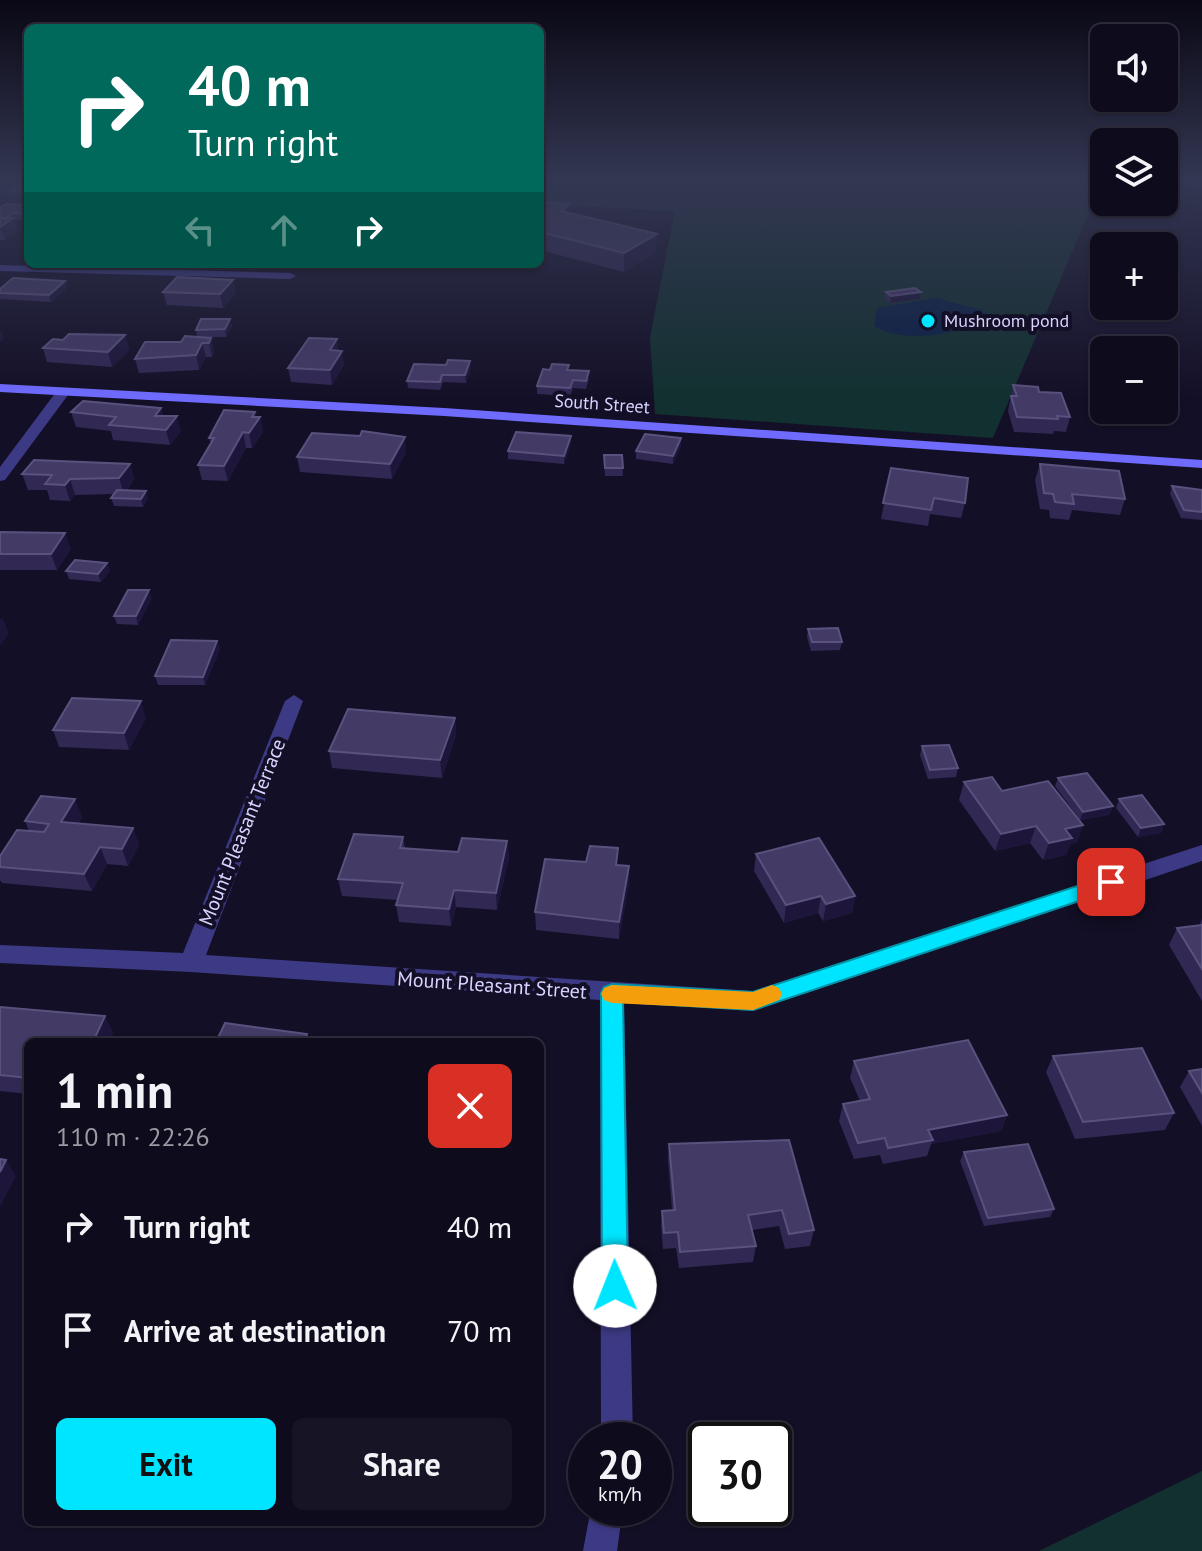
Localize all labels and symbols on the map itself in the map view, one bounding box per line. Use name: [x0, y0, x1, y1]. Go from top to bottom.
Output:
place label: Mushroom pond: [944, 309, 1069, 332]
marker: Mushroom pond: [919, 312, 937, 330]
street label: South Street: [554, 389, 651, 418]
street label: Mount Pleasant Terrace: [193, 735, 291, 929]
pin: [1077, 848, 1145, 916]
street label: Mount Pleasant Street: [396, 965, 588, 1005]
position arrow: [573, 1244, 657, 1328]
speed limit sign: 30: [688, 1422, 792, 1526]

